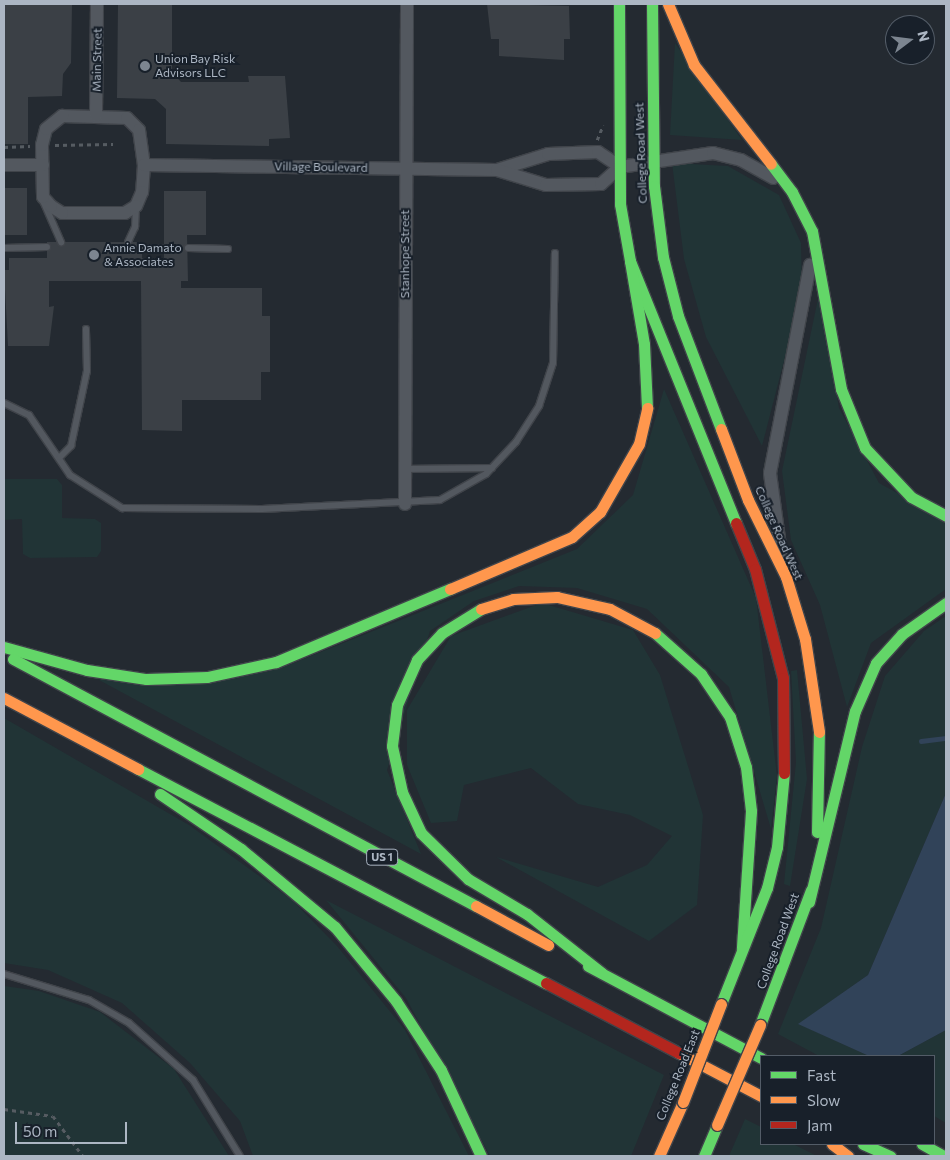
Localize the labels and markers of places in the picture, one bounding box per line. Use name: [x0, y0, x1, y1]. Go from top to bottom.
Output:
place label: Union Bay Risk Advisors LLC: [155, 52, 236, 80]
marker: Union Bay Risk Advisors LLC: [139, 60, 151, 72]
place label: Annie Damato & Associates: [104, 241, 182, 269]
marker: Annie Damato & Associates: [88, 249, 100, 261]

